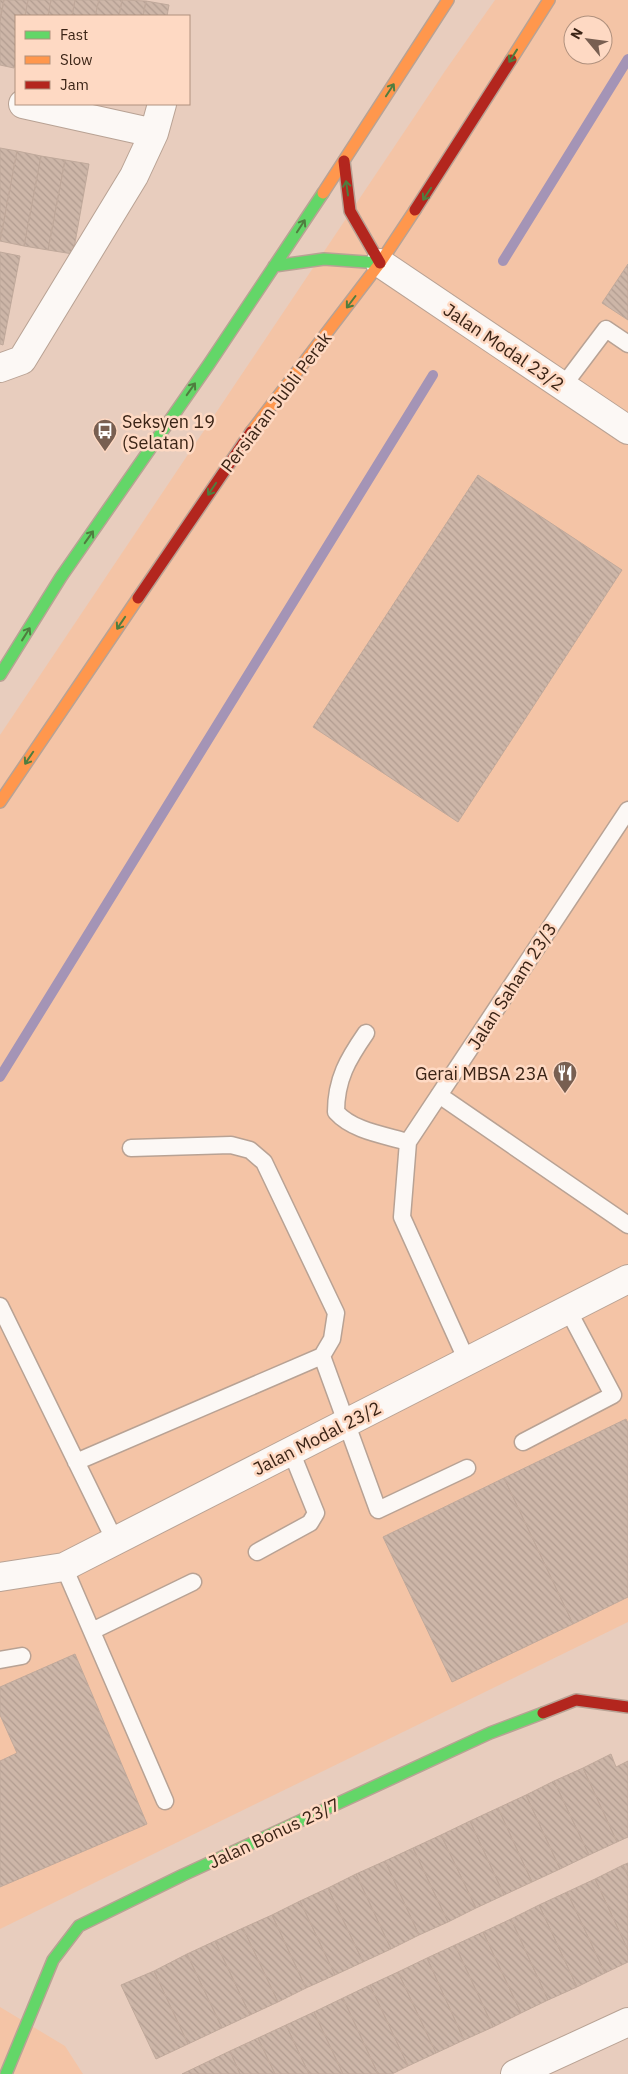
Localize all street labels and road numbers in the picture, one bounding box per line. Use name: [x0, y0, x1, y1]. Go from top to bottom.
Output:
street label: Jalan Modal 23/2: [439, 298, 569, 396]
street label: Persiaran Jubli Perak: [216, 327, 337, 477]
street label: Jalan Saham 23/3: [462, 918, 562, 1054]
street label: Jalan Modal 23/2: [249, 1396, 385, 1480]
street label: Jalan Bonus 23/7: [205, 1792, 343, 1874]

